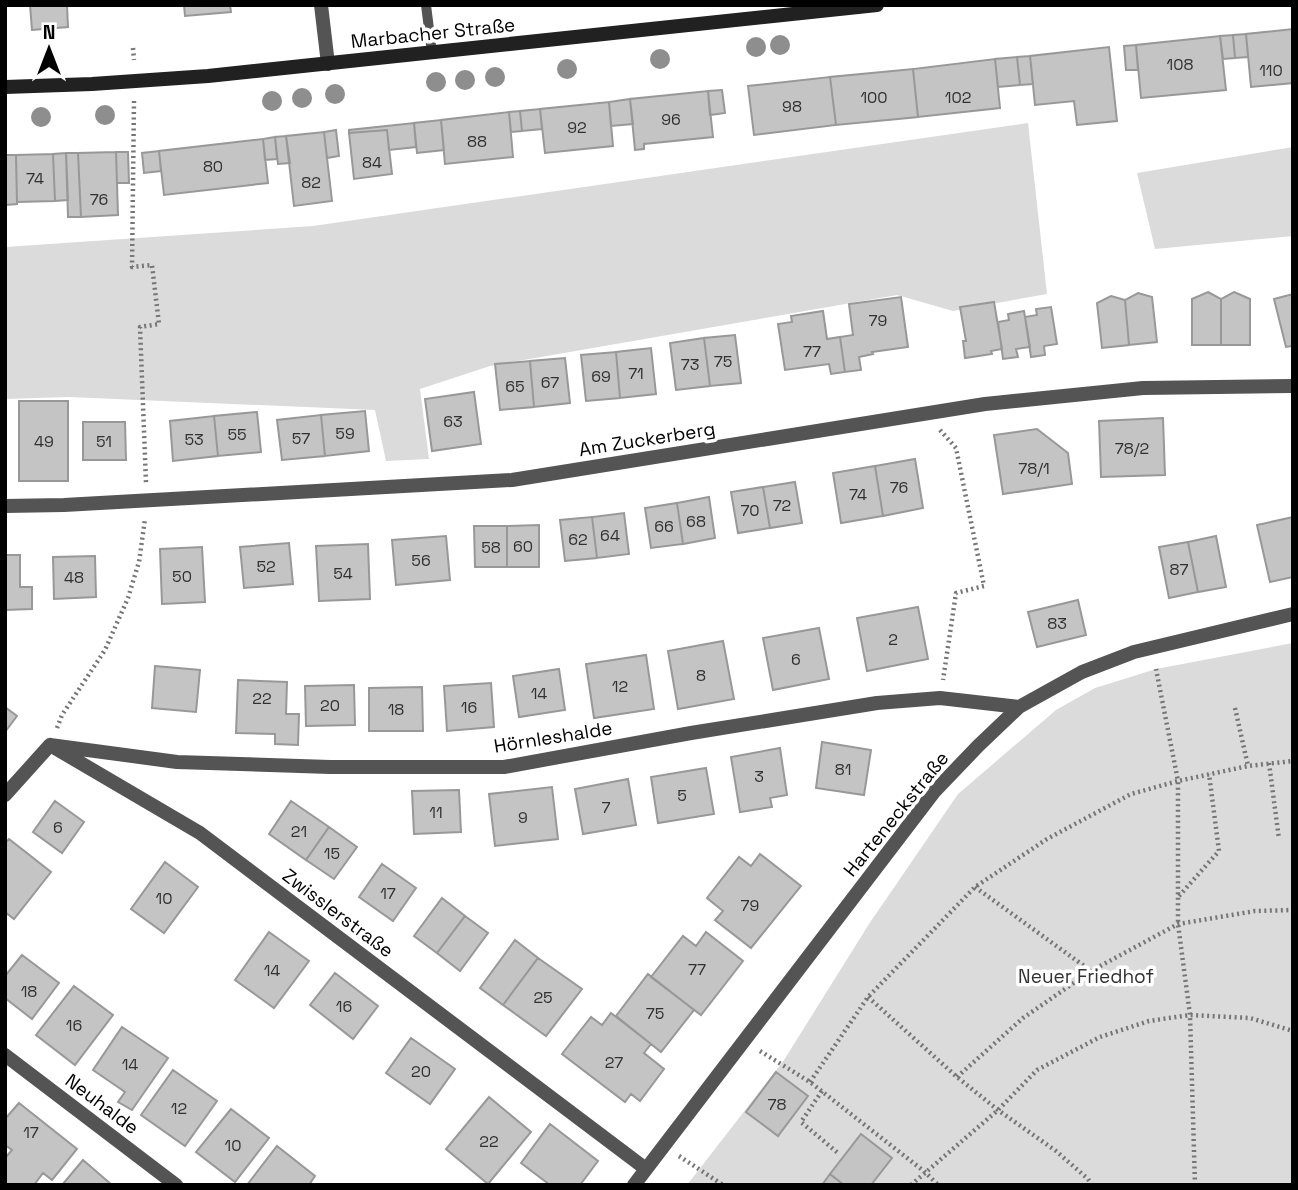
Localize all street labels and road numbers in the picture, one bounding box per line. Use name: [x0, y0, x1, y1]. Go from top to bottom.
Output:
street label: Marbacher Straße: [350, 12, 516, 54]
street label: Am Zuckerberg: [577, 416, 717, 462]
street label: Hörnleshalde: [492, 715, 614, 759]
street label: Harteneckstraße: [838, 746, 954, 882]
street label: Zwisslerstraße: [277, 863, 399, 963]
street label: Neuhalde: [60, 1068, 144, 1140]

